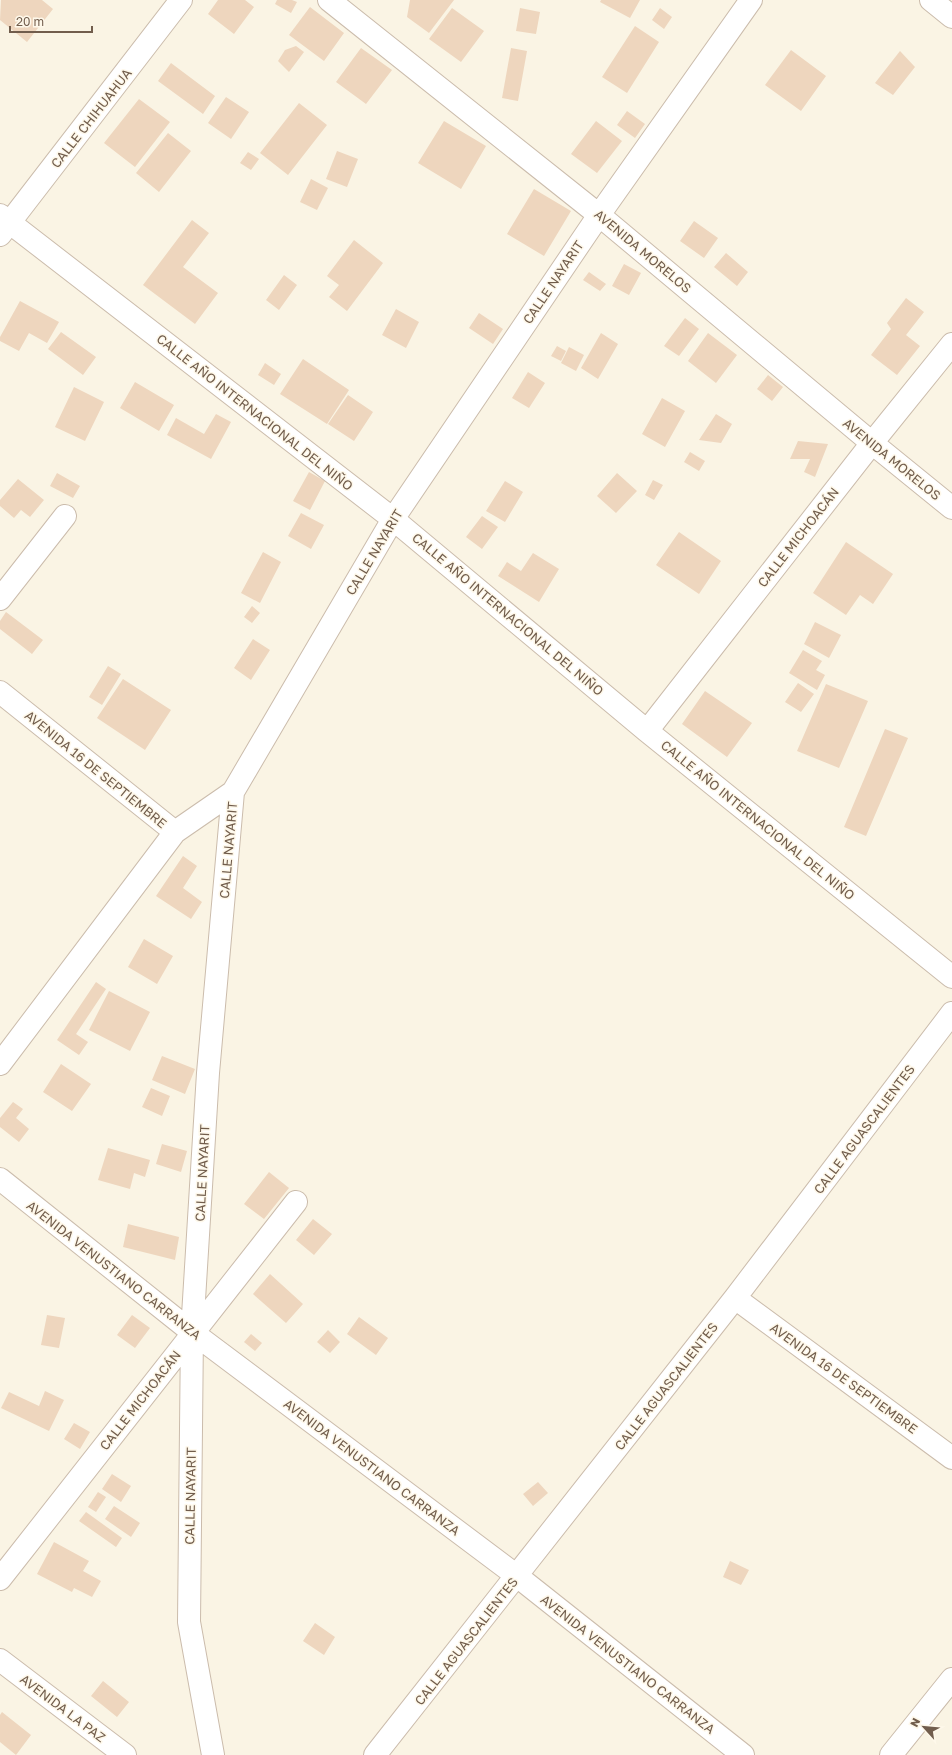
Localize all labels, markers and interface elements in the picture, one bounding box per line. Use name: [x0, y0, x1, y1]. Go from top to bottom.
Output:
scale bar: [10, 8, 92, 34]
text: 20 m: [16, 14, 44, 29]
street label: CALLE CHIHUAHUA: [47, 65, 135, 171]
street label: AVENIDA MORELOS: [591, 206, 695, 296]
street label: CALLE NAYARIT: [519, 237, 587, 327]
street label: CALLE AÑO INTERNACIONAL DEL NIÑO: [154, 330, 356, 494]
street label: AVENIDA MORELOS: [840, 415, 944, 503]
street label: CALLE MICHOACÁN: [754, 484, 842, 590]
street label: CALLE NAYARIT: [342, 506, 406, 598]
street label: CALLE AÑO INTERNACIONAL DEL NIÑO: [409, 529, 607, 699]
street label: AVENIDA 16 DE SEPTIEMBRE: [22, 707, 170, 831]
street label: CALLE AÑO INTERNACIONAL DEL NIÑO: [658, 737, 858, 903]
street label: CALLE NAYARIT: [216, 801, 240, 899]
street label: CALLE AGUASCALIENTES: [810, 1061, 918, 1197]
street label: CALLE NAYARIT: [191, 1124, 213, 1222]
street label: AVENIDA VENUSTIANO CARRANZA: [24, 1197, 205, 1343]
street label: CALLE AGUASCALIENTES: [611, 1319, 721, 1453]
street label: AVENIDA 16 DE SEPTIEMBRE: [767, 1319, 921, 1437]
street label: CALLE MICHOACÁN: [96, 1347, 184, 1453]
street label: AVENIDA VENUSTIANO CARRANZA: [281, 1395, 464, 1539]
street label: CALLE NAYARIT: [181, 1447, 199, 1545]
street label: CALLE AGUASCALIENTES: [411, 1574, 521, 1708]
street label: AVENIDA VENUSTIANO CARRANZA: [538, 1591, 719, 1737]
street label: AVENIDA LA PAZ: [17, 1671, 109, 1745]
north arrow: [904, 1707, 944, 1747]
text: N: [907, 1716, 922, 1729]

